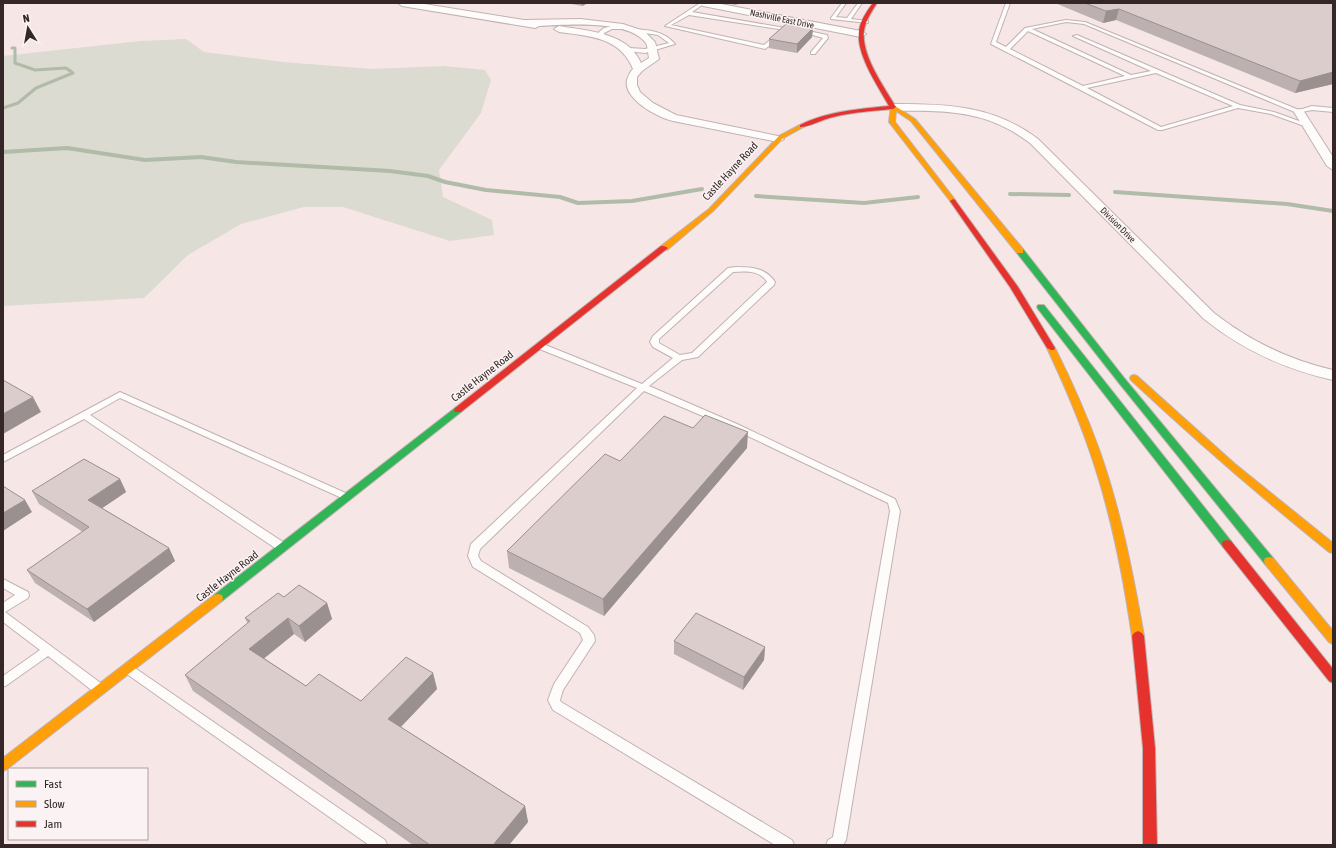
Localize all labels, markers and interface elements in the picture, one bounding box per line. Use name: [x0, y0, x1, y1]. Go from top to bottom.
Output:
street label: Nashville East Drive: [749, 7, 815, 31]
north arrow: [8, 8, 48, 48]
text: N: [22, 12, 30, 25]
street label: Castle Hayne Road: [700, 139, 760, 203]
street label: Division Drive: [1098, 205, 1138, 245]
street label: Castle Hayne Road: [449, 348, 515, 404]
street label: Castle Hayne Road: [194, 548, 260, 604]
legend: [8, 768, 148, 840]
text: Fast: [44, 777, 62, 791]
text: Slow: [44, 797, 65, 811]
text: Jam: [44, 817, 62, 831]

